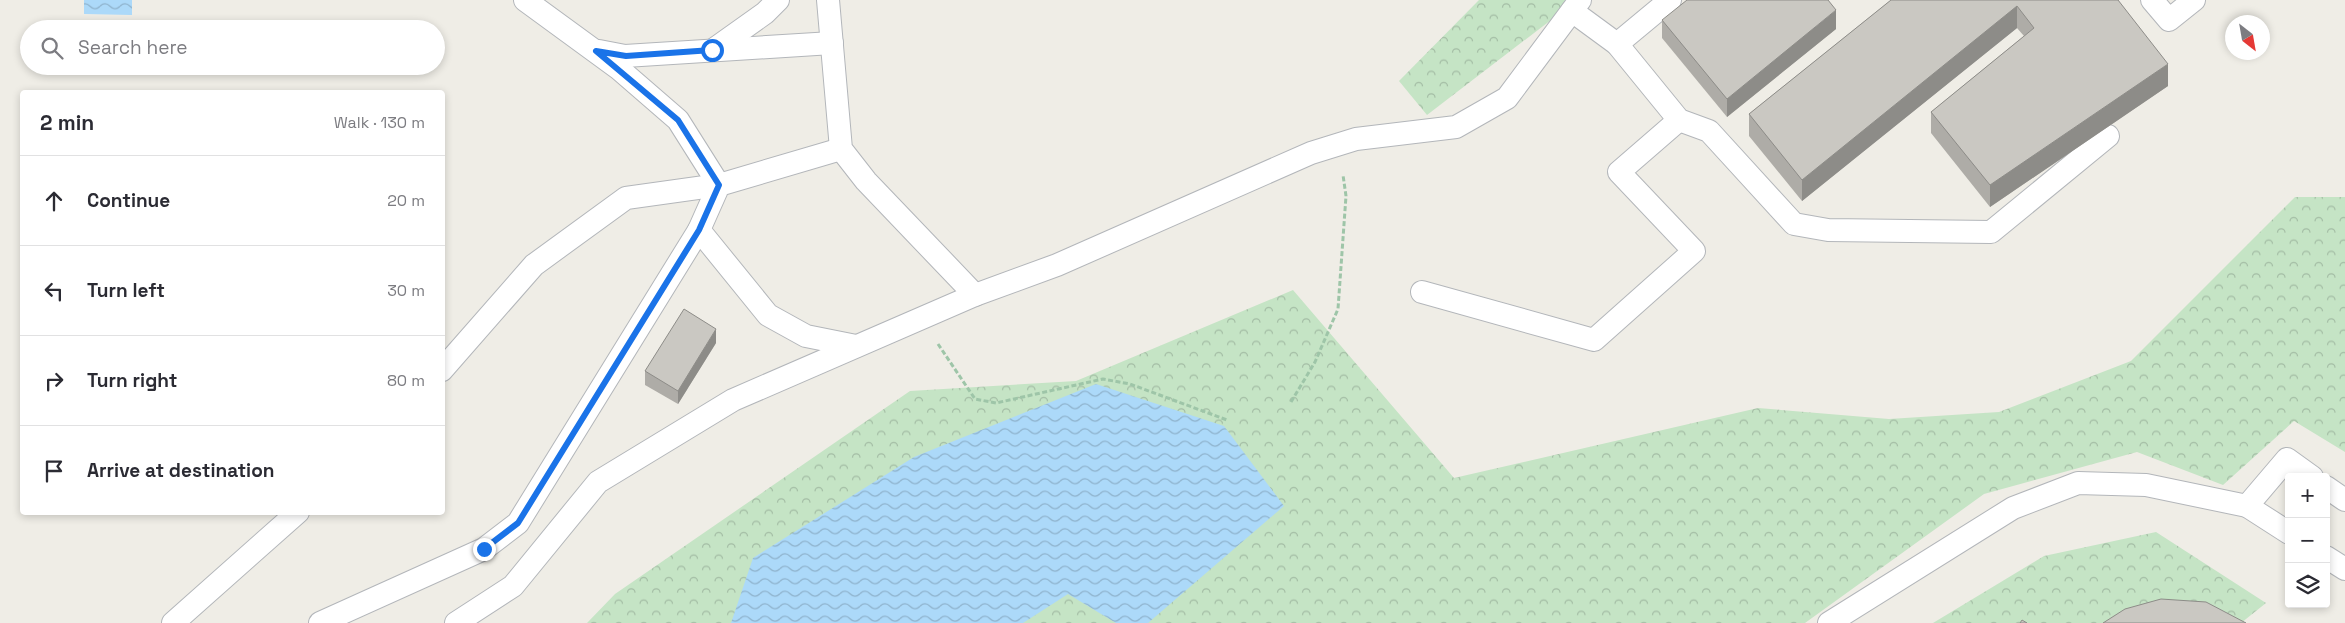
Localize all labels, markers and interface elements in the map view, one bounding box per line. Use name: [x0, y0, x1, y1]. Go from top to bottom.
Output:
north arrow: [2225, 15, 2270, 60]
search box: [20, 20, 445, 75]
icon: search: [38, 34, 66, 62]
text: Search here: [78, 35, 188, 60]
route start: [701, 39, 724, 62]
text: 2 min: [40, 109, 94, 136]
text: Walk · 130 m: [334, 112, 425, 133]
icon: ahead: [40, 187, 68, 215]
text: Continue: [87, 188, 170, 213]
text: 20 m: [387, 190, 425, 211]
icon: left: [40, 277, 68, 305]
text: Turn left: [87, 278, 165, 303]
text: 30 m: [387, 280, 425, 301]
icon: right: [40, 367, 68, 395]
text: Turn right: [87, 368, 177, 393]
text: 80 m: [387, 370, 425, 391]
icon: arrive: [40, 457, 68, 485]
text: Arrive at destination: [87, 458, 275, 483]
map controls: [2285, 473, 2330, 608]
button: +: [2285, 473, 2330, 518]
button: −: [2285, 518, 2330, 563]
route end: [473, 538, 496, 561]
button: layers: [2285, 563, 2330, 608]

